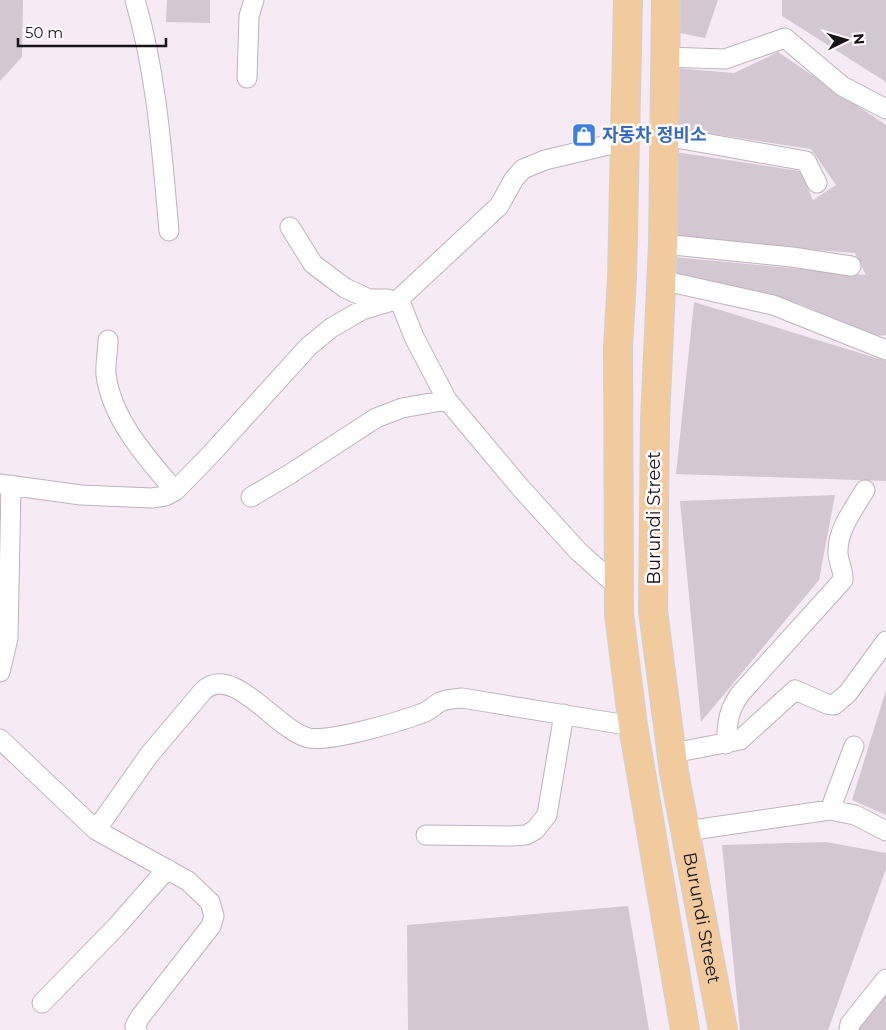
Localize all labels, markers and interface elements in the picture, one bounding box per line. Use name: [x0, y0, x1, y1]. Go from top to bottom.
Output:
scale bar: [18, 15, 165, 47]
north arrow: [821, 15, 871, 65]
text: 50 m: [25, 23, 63, 42]
text: N: [849, 32, 868, 45]
shop icon: 자동차 정비소: [571, 122, 597, 148]
place label: 자동차 정비소: [602, 124, 706, 146]
street label: Burundi Street: [643, 451, 665, 585]
street label: Burundi Street: [678, 850, 725, 985]

